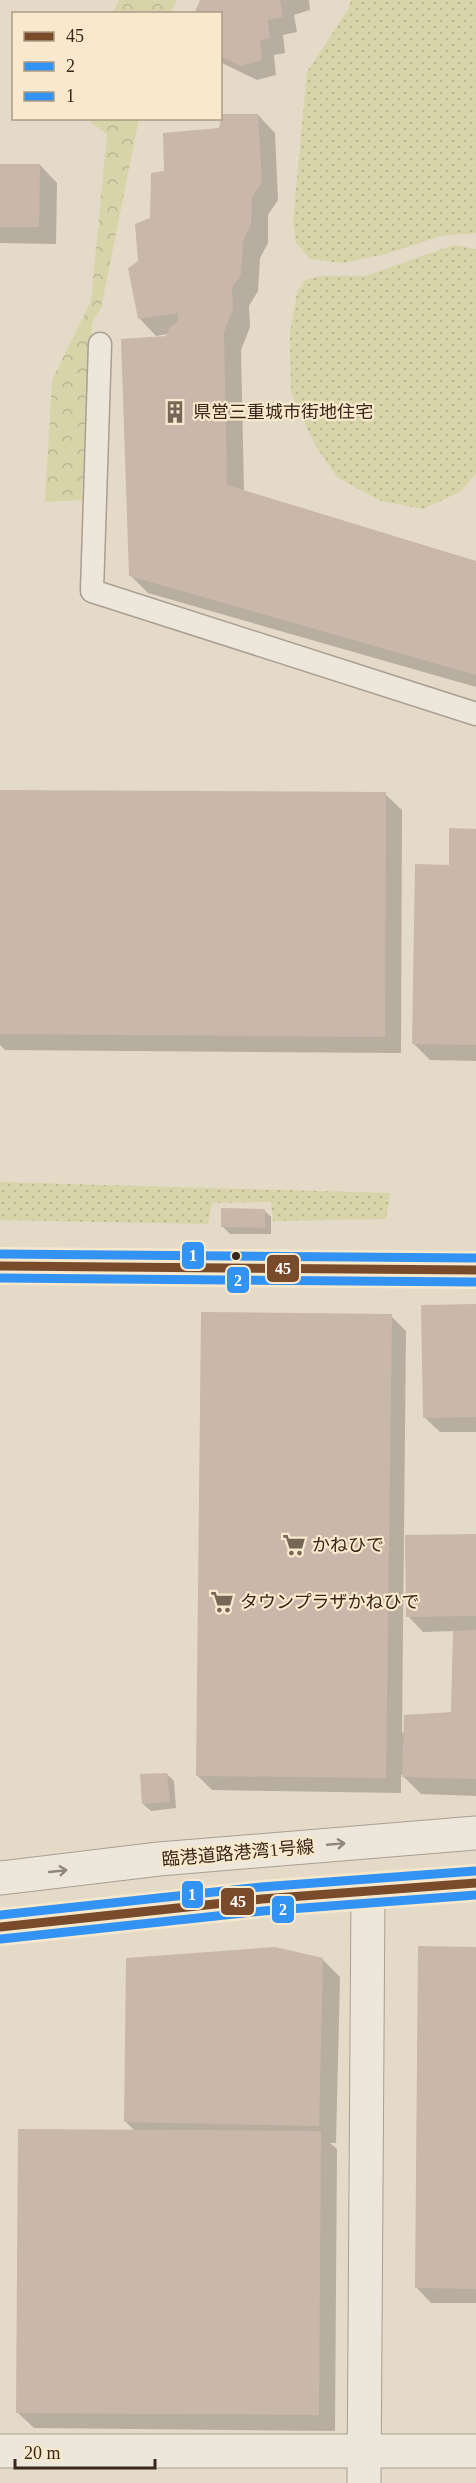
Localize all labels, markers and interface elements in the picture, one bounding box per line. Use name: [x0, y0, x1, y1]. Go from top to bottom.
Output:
legend: [12, 12, 222, 120]
text: 45: [66, 26, 84, 46]
text: 2: [66, 56, 75, 76]
text: 1: [66, 86, 75, 106]
building icon: 県営三重城市街地住宅: [162, 399, 188, 425]
place label: 県営三重城市街地住宅: [193, 402, 373, 422]
line badge: 1: [181, 1241, 205, 1270]
text: 1: [189, 1247, 197, 1264]
unlabelled marker: [230, 1250, 242, 1262]
line badge: 45: [266, 1254, 300, 1283]
text: 45: [275, 1260, 291, 1277]
line badge: 2: [226, 1266, 250, 1294]
text: 2: [234, 1272, 242, 1289]
supermarket icon: かねひで: [281, 1532, 307, 1558]
place label: かねひで: [312, 1535, 384, 1555]
supermarket icon: タウンプラザかねひで: [209, 1589, 235, 1615]
place label: タウンプラザかねひで: [240, 1592, 419, 1612]
street label: 臨港道路港湾1号線: [161, 1836, 315, 1870]
one-way arrow: [325, 1838, 345, 1849]
one-way arrow: [48, 1865, 68, 1876]
line badge: 1: [181, 1880, 204, 1909]
text: 1: [188, 1886, 196, 1903]
line badge: 45: [220, 1887, 255, 1916]
text: 45: [230, 1893, 246, 1910]
line badge: 2: [271, 1895, 295, 1924]
text: 2: [279, 1901, 287, 1918]
scale bar: [15, 2432, 154, 2470]
text: 20 m: [24, 2443, 61, 2463]

